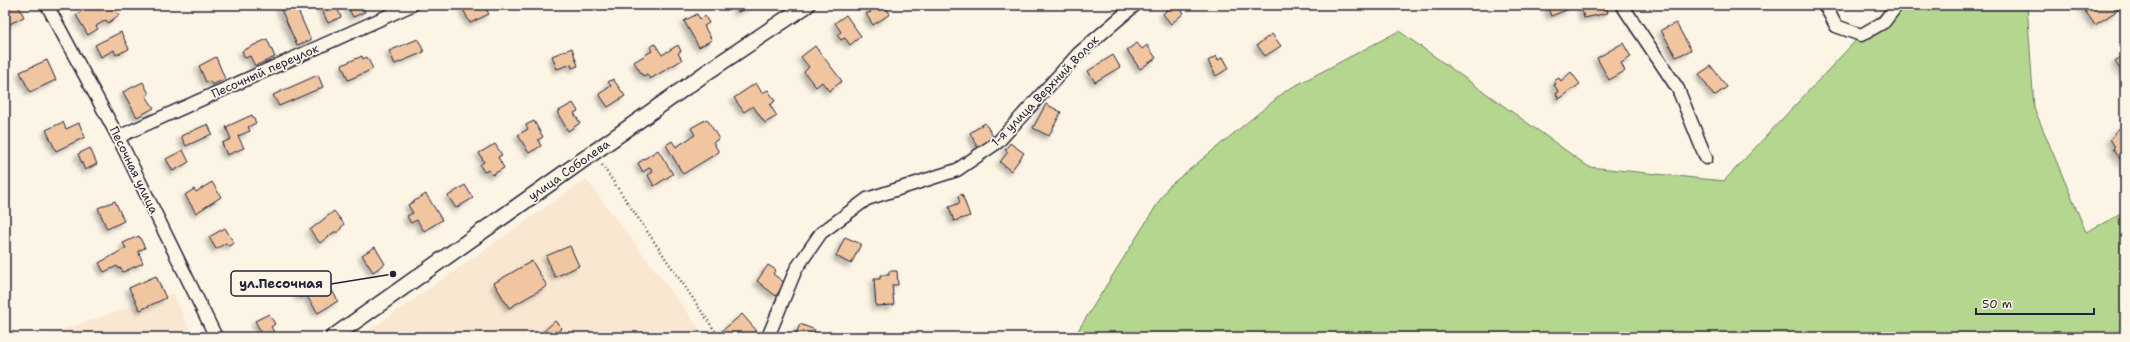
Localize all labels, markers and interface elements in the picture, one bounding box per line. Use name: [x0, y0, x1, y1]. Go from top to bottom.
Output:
street label: 1-я улица Верхний Волок: [988, 32, 1103, 150]
street label: Песочный переулок: [209, 40, 322, 102]
street label: Песочная улица: [106, 124, 162, 217]
street label: улица Соболева: [525, 136, 613, 204]
callout: ул.Песочная: [231, 271, 331, 296]
text: ул.Песочная: [239, 275, 323, 292]
scale bar: [1976, 290, 2094, 316]
text: 50 m: [1982, 296, 2012, 312]

